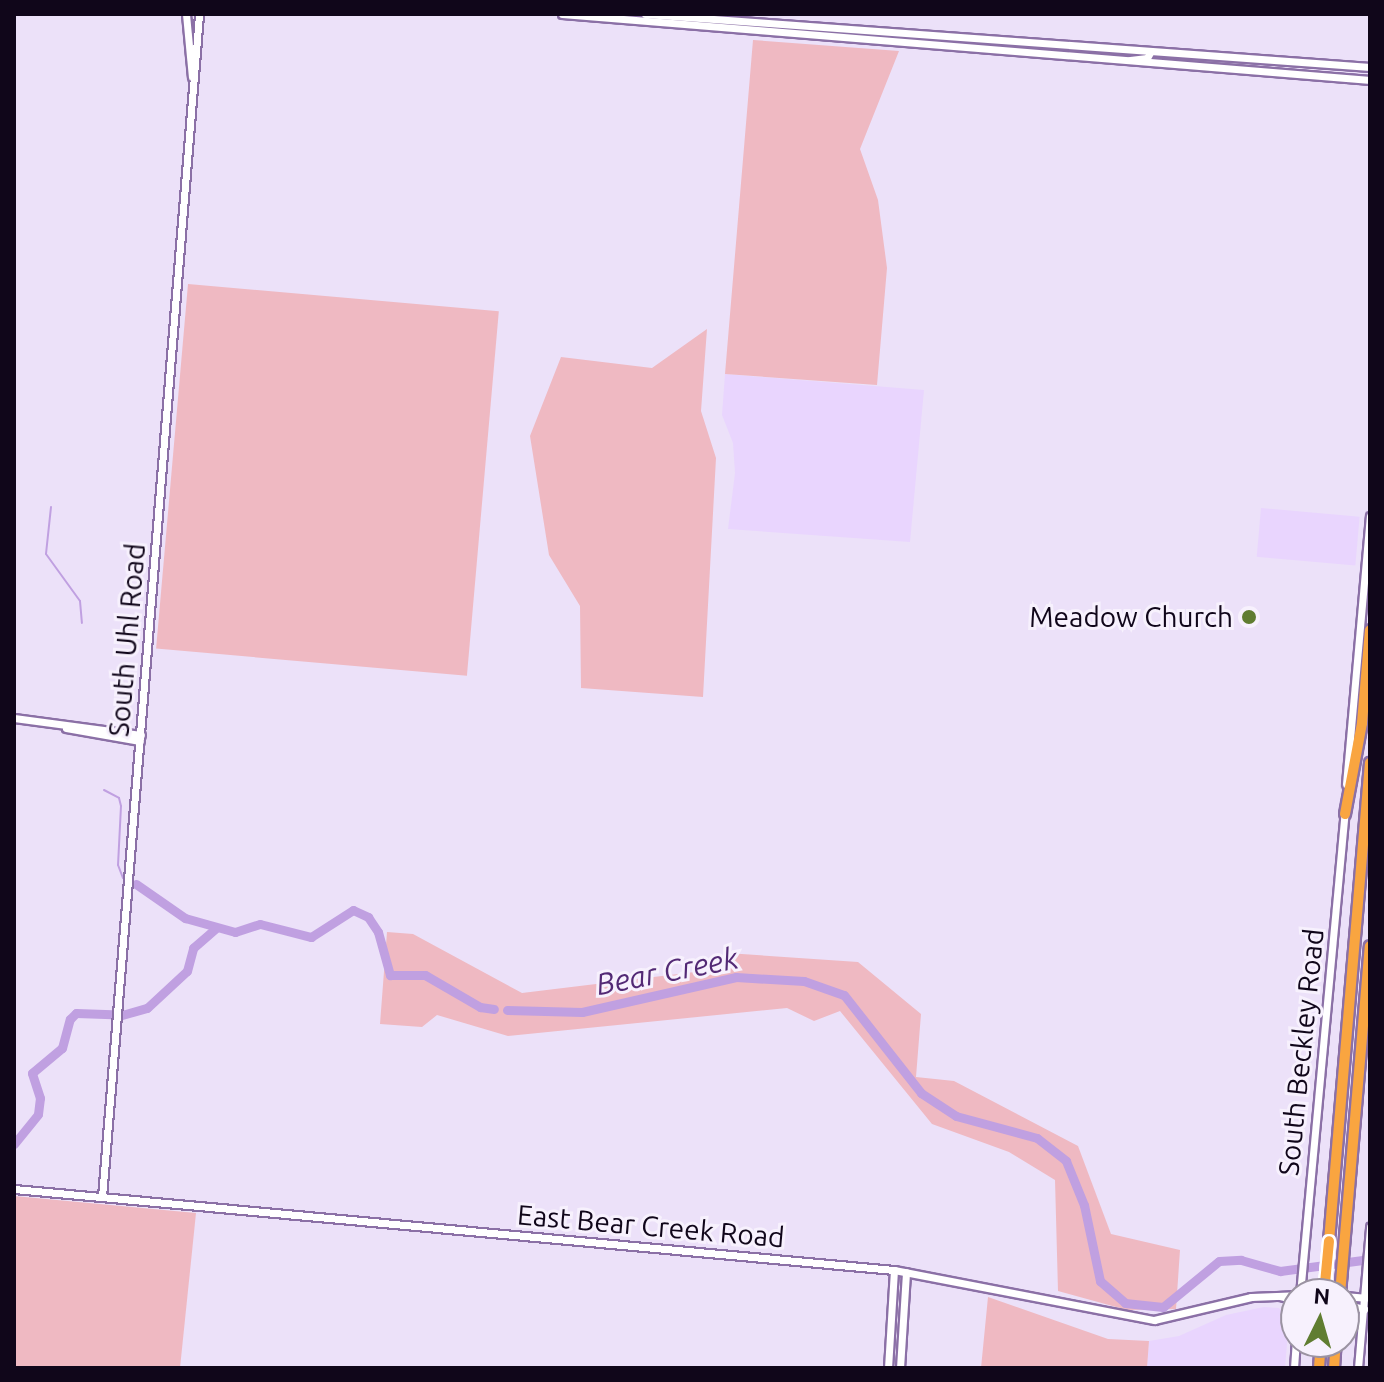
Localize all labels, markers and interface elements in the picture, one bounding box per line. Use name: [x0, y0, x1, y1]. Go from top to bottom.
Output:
street label: South Uhl Road: [102, 542, 152, 738]
place label: Meadow Church: [1029, 600, 1233, 634]
marker: Meadow Church: [1240, 608, 1258, 626]
street label: South Beckley Road: [1271, 927, 1331, 1177]
water label: Bear Creek: [593, 940, 741, 1002]
street label: East Bear Creek Road: [516, 1198, 786, 1254]
north arrow: [1280, 1278, 1360, 1358]
text: N: [1313, 1282, 1331, 1309]

